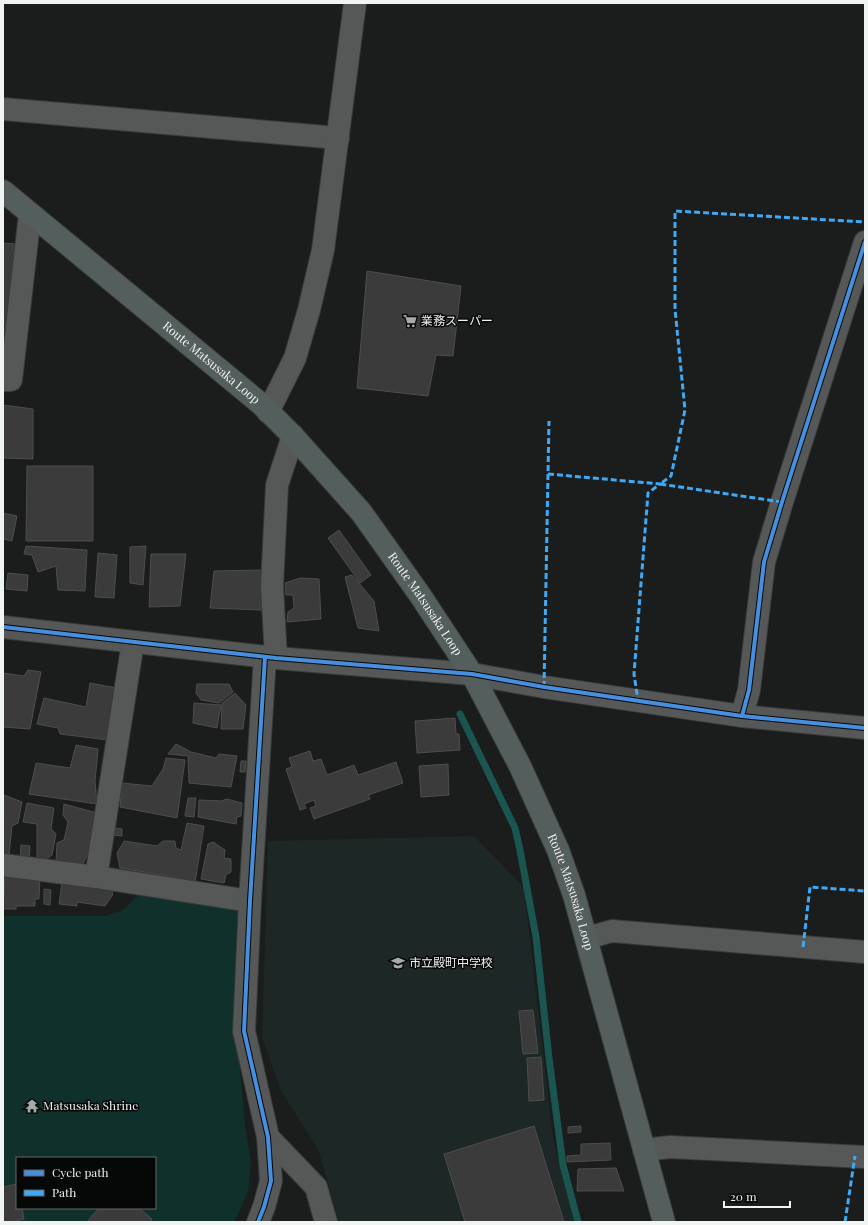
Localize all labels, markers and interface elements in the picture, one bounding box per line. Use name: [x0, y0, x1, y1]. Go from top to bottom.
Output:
place label: 業務スーパー: [421, 312, 493, 328]
supermarket icon: 業務スーパー: [402, 313, 418, 329]
street label: Route Matsusaka Loop: [160, 317, 264, 407]
street label: Route Matsusaka Loop: [385, 549, 467, 658]
street label: Route Matsusaka Loop: [545, 831, 598, 952]
place label: 市立殿町中学校: [409, 954, 493, 970]
school or university icon: 市立殿町中学校: [390, 955, 406, 971]
place label: Matsusaka Shrine: [43, 1097, 138, 1113]
temple icon: Matsusaka Shrine: [24, 1098, 40, 1114]
legend: [16, 1157, 156, 1209]
text: Cycle path: [52, 1164, 109, 1180]
scale bar: [724, 1183, 790, 1209]
text: Path: [52, 1184, 76, 1200]
text: 20 m: [730, 1188, 757, 1204]

